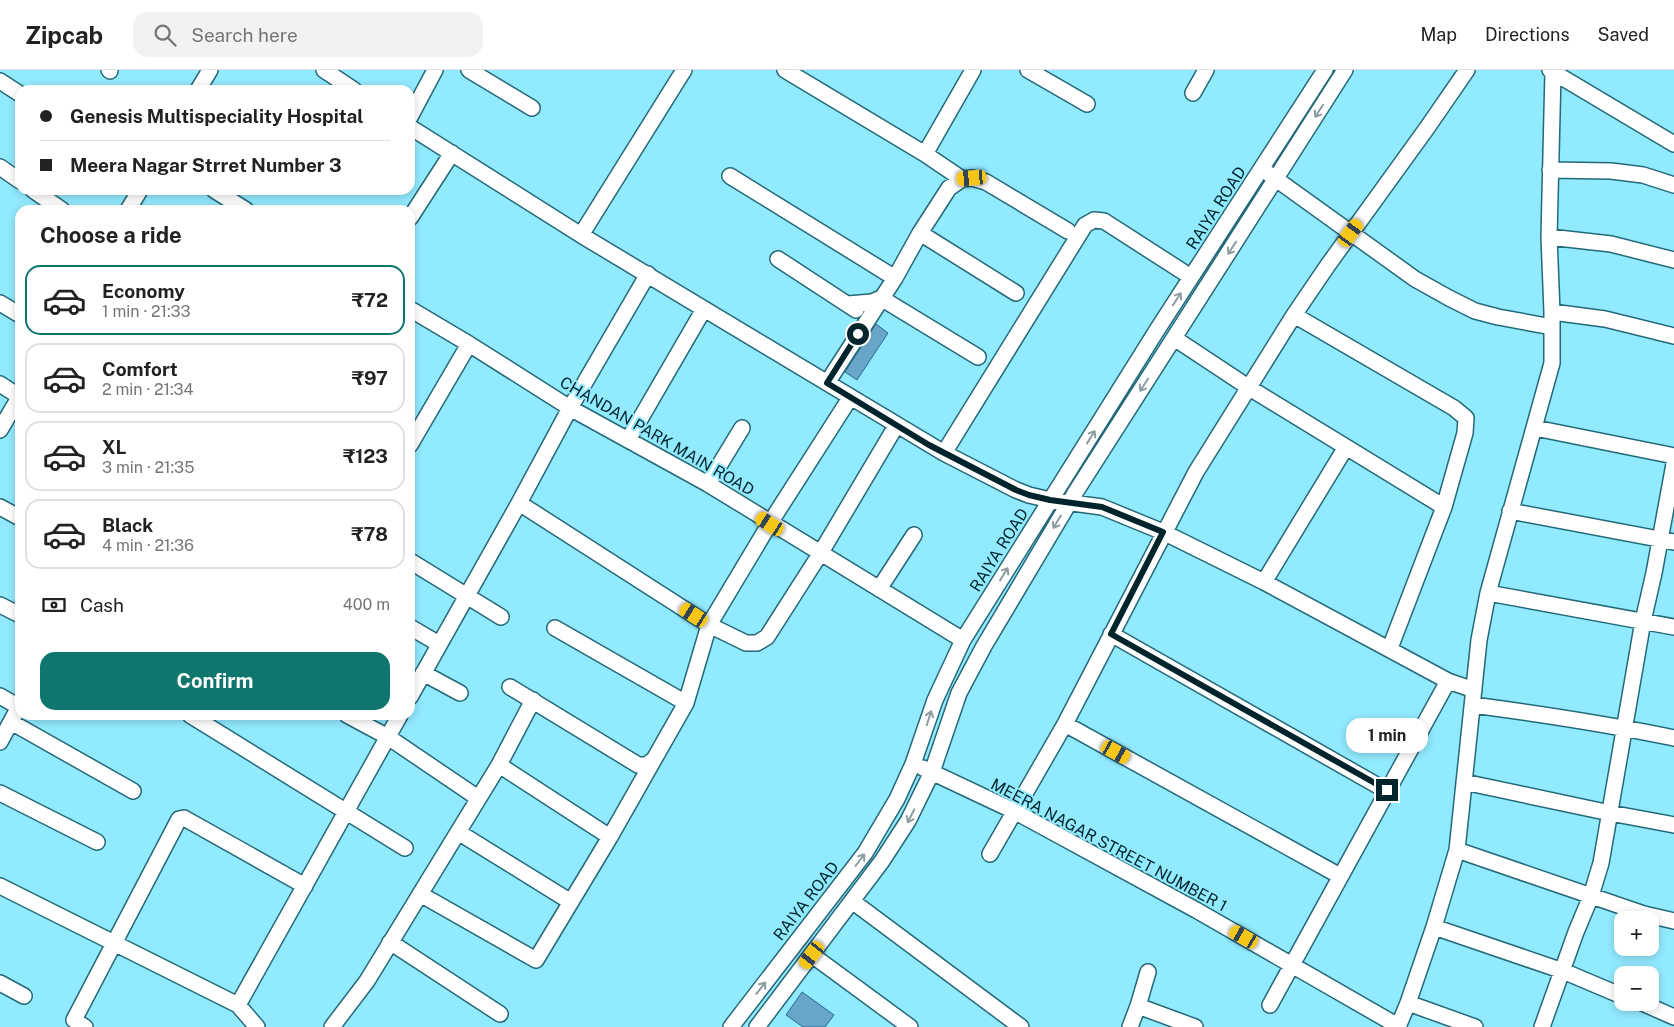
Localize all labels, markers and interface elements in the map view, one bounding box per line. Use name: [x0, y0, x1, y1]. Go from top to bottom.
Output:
search box: [133, 12, 483, 57]
text: Zipcab: [25, 21, 103, 49]
icon: search: [151, 21, 179, 49]
text: Search here: [191, 24, 298, 46]
text: Map: [1420, 24, 1457, 45]
text: Directions: [1485, 24, 1570, 45]
text: Saved: [1598, 24, 1649, 45]
one-way arrow: [1314, 104, 1324, 118]
text: Genesis Multispeciality Hospital: [70, 105, 364, 127]
text: Meera Nagar Strret Number 3: [70, 154, 342, 176]
street label: RAIYA ROAD: [1182, 163, 1250, 253]
car: [956, 169, 987, 187]
car: [1336, 216, 1365, 250]
text: Choose a ride: [40, 222, 182, 248]
one-way arrow: [1226, 241, 1237, 255]
icon: car: [42, 278, 87, 323]
text: Economy: [102, 280, 185, 302]
text: ₹72: [352, 289, 388, 311]
one-way arrow: [1173, 293, 1183, 307]
text: 1 min · 21:33: [102, 302, 191, 321]
route start: [847, 323, 869, 345]
icon: car: [42, 356, 87, 401]
text: Comfort: [102, 358, 178, 380]
text: ₹97: [352, 367, 388, 389]
street label: CHANDAN PARK MAIN ROAD: [556, 372, 758, 500]
one-way arrow: [1139, 378, 1150, 392]
text: 2 min · 21:34: [102, 380, 194, 399]
one-way arrow: [1086, 430, 1096, 444]
icon: car: [42, 434, 87, 479]
text: XL: [102, 436, 127, 458]
text: ₹123: [343, 445, 388, 467]
text: 3 min · 21:35: [102, 458, 194, 477]
street label: RAIYA ROAD: [966, 505, 1032, 595]
car: [753, 510, 786, 538]
icon: car: [42, 512, 87, 557]
text: Black: [102, 514, 153, 536]
one-way arrow: [1052, 515, 1062, 529]
text: ₹78: [351, 523, 388, 545]
text: 4 min · 21:36: [102, 536, 194, 555]
one-way arrow: [999, 568, 1009, 582]
icon: cash: [40, 591, 68, 619]
text: Cash: [80, 594, 124, 616]
text: 400 m: [343, 595, 390, 614]
car: [677, 601, 710, 629]
button: Confirm: [40, 652, 390, 710]
one-way arrow: [925, 710, 935, 726]
callout: 1 min: [1346, 718, 1428, 752]
text: 1 min: [1368, 726, 1406, 745]
car: [1099, 738, 1132, 766]
street label: MEERA NAGAR STREET NUMBER 1: [988, 774, 1230, 916]
route end: [1376, 779, 1398, 801]
one-way arrow: [906, 808, 916, 823]
one-way arrow: [855, 853, 865, 867]
street label: RAIYA ROAD: [769, 858, 843, 944]
map controls: [1614, 911, 1659, 1011]
button: +: [1614, 911, 1659, 956]
car: [1227, 923, 1260, 951]
car: [796, 939, 827, 971]
button: −: [1614, 966, 1659, 1011]
one-way arrow: [756, 981, 766, 995]

